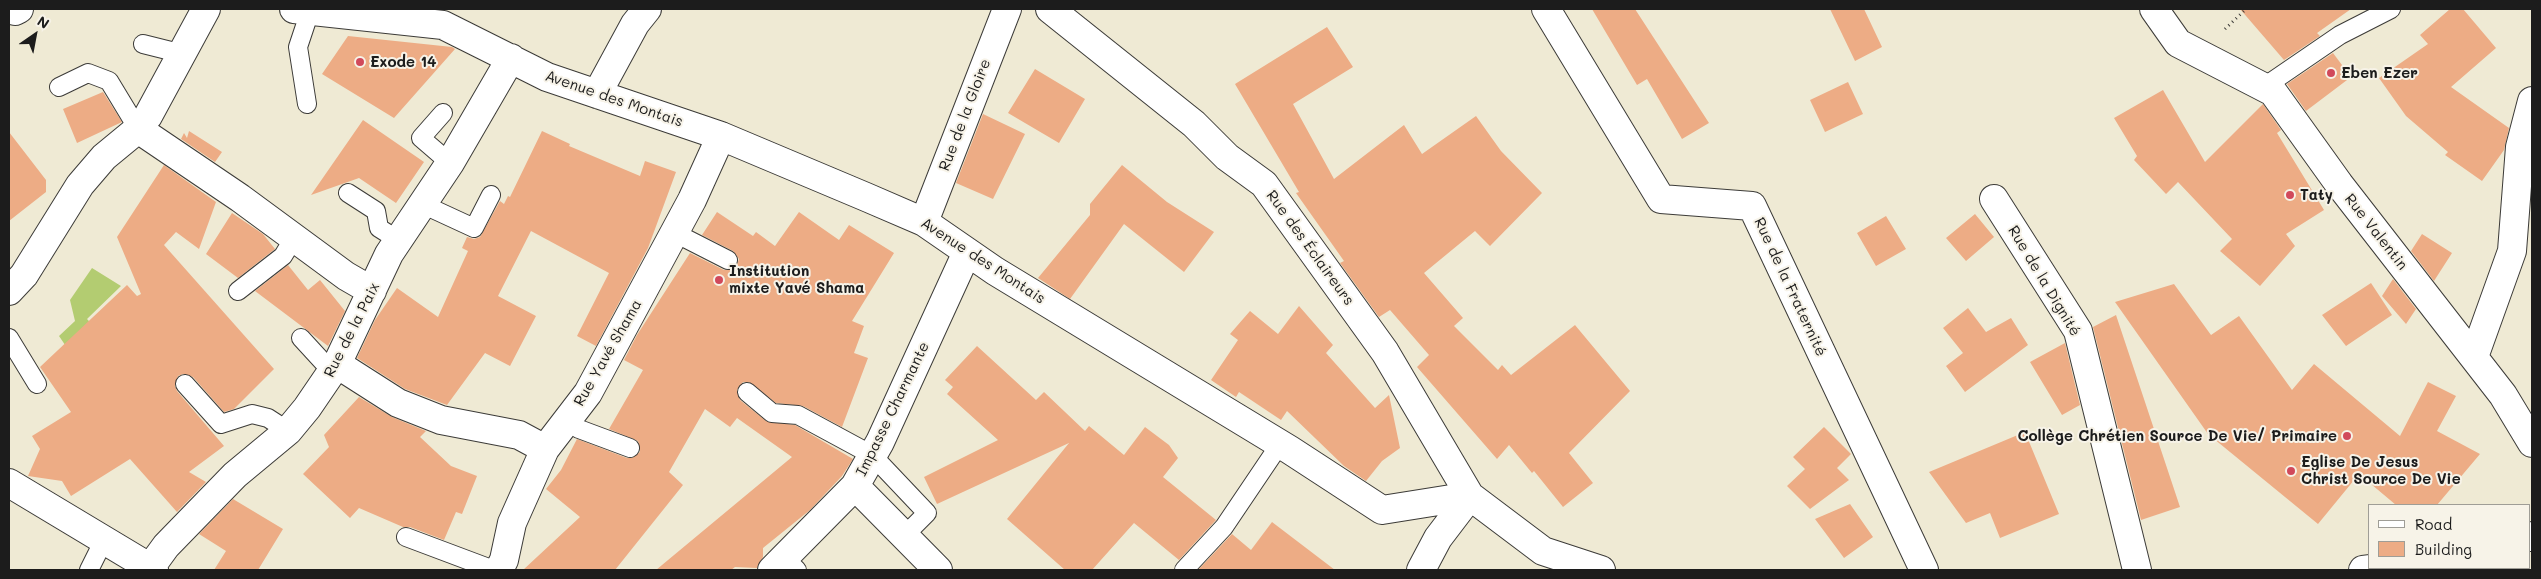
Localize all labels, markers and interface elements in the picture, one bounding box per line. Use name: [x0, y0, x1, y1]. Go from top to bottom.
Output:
north arrow: [10, 10, 60, 60]
text: N: [34, 11, 53, 33]
place label: Exode 14: [370, 53, 437, 71]
marker: Exode 14: [354, 56, 366, 68]
street label: Rue de la Gloire: [935, 56, 995, 174]
place label: Eben Ezer: [2341, 64, 2418, 82]
street label: Avenue des Montais: [543, 67, 685, 131]
marker: Eben Ezer: [2325, 67, 2337, 79]
place label: Taty: [2300, 186, 2333, 204]
street label: Rue des Éclaireurs: [1262, 187, 1358, 309]
marker: Taty: [2284, 189, 2296, 201]
street label: Rue Valentin: [2341, 190, 2411, 274]
street label: Avenue des Montais: [917, 214, 1049, 308]
street label: Rue de la Fraternité: [1750, 215, 1830, 359]
street label: Rue de la Dignité: [2004, 222, 2084, 340]
place label: Institution mixte Yavé Shama: [729, 262, 864, 297]
marker: Institution mixte Yavé Shama: [713, 274, 725, 286]
street label: Rue de la Paix: [320, 280, 384, 380]
street label: Rue Yavé Shama: [570, 296, 646, 410]
street label: Impasse Charmante: [853, 339, 933, 479]
place label: Collège Chrétien Source De Vie/ Primaire: [2017, 427, 2337, 445]
marker: Collège Chrétien Source De Vie/ Primaire: [2341, 430, 2353, 442]
place label: Eglise De Jesus Christ Source De Vie: [2301, 453, 2461, 488]
marker: Eglise De Jesus Christ Source De Vie: [2285, 465, 2297, 477]
legend: [2368, 504, 2531, 569]
text: Road: [2415, 514, 2452, 534]
text: Building: [2415, 539, 2472, 559]

